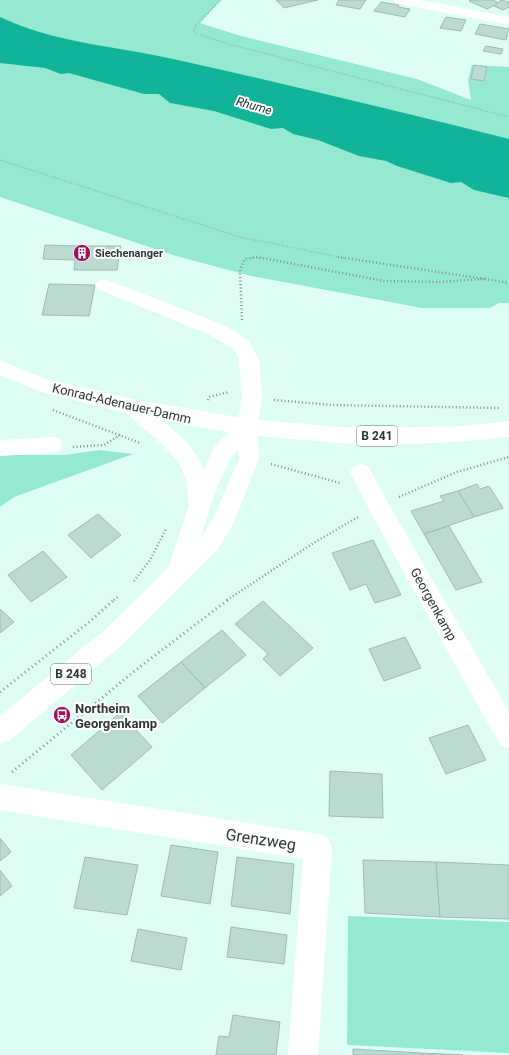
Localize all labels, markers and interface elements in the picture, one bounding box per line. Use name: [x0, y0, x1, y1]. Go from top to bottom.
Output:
water label: Rhume: [235, 94, 273, 118]
building icon: Siechenanger: [72, 243, 92, 263]
place label: Siechenanger: [95, 247, 163, 260]
street label: Konrad-Adenauer-Damm: [51, 380, 193, 427]
road number: B 241: [357, 426, 397, 446]
street label: Georgenkamp: [407, 565, 460, 643]
road number: B 248: [51, 664, 91, 684]
place label: Northeim Georgenkamp: [75, 701, 157, 731]
bus stop icon: Northeim Georgenkamp: [52, 705, 72, 725]
street label: Grenzweg: [224, 825, 297, 854]

